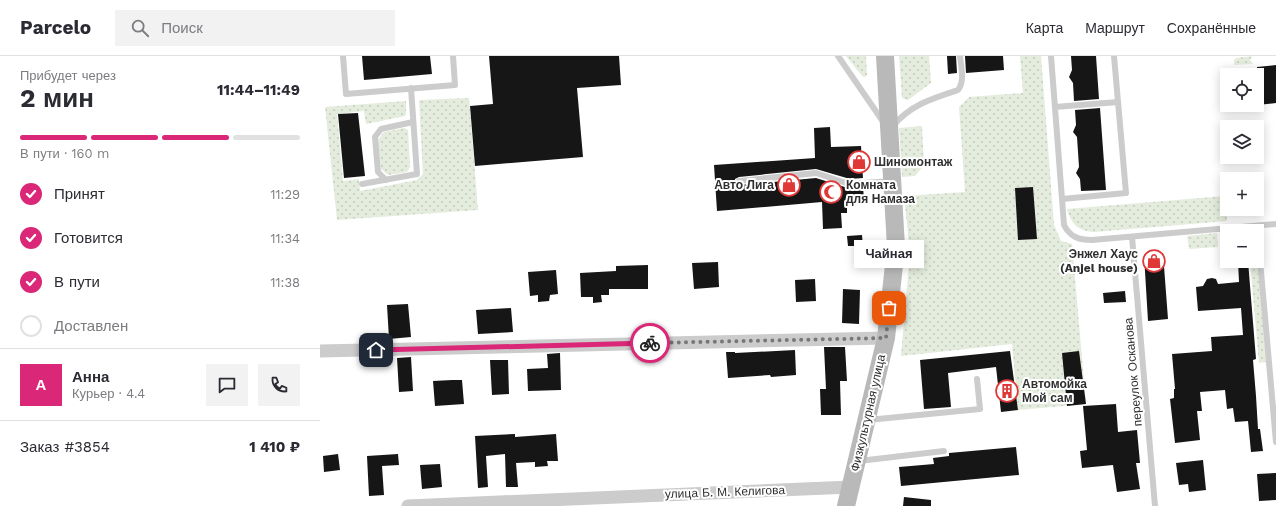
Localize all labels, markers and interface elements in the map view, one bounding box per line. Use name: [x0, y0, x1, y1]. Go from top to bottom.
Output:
search box: [115, 10, 395, 46]
text: Parcelo: [20, 16, 91, 39]
icon: search: [129, 17, 151, 39]
text: Поиск: [161, 19, 203, 37]
text: Карта: [1026, 20, 1063, 36]
text: Маршрут: [1085, 20, 1145, 36]
text: Сохранённые: [1167, 20, 1256, 36]
text: Прибудет через: [20, 68, 116, 83]
map controls: [1220, 68, 1264, 268]
button: locate: [1220, 68, 1264, 112]
text: 11:44–11:49: [217, 81, 300, 99]
text: 2 мин: [20, 83, 94, 113]
button: layers: [1220, 120, 1264, 164]
text: В пути · 160 m: [20, 146, 109, 161]
shop icon: Шиномонтаж: [846, 149, 872, 175]
place label: Шиномонтаж: [874, 155, 953, 169]
shop icon: Авто Лига: [776, 172, 802, 198]
button: +: [1220, 172, 1264, 216]
place label: Авто Лига: [714, 178, 774, 192]
place label: Комната для Намаза: [846, 178, 915, 206]
mosque icon: Комната для Намаза: [818, 179, 844, 205]
icon: check: [20, 183, 42, 205]
text: Принят: [54, 185, 105, 203]
text: 11:29: [270, 187, 300, 202]
button: −: [1220, 224, 1264, 268]
icon: check: [20, 227, 42, 249]
text: Готовится: [54, 229, 123, 247]
text: 11:34: [270, 231, 300, 246]
callout: Чайная: [854, 240, 924, 268]
text: Чайная: [865, 246, 913, 261]
place label: Энжел Хаус (Anjel house): [1060, 247, 1138, 275]
shop icon: Энжел Хаус (Anjel house): [1141, 248, 1167, 274]
icon: check: [20, 271, 42, 293]
text: В пути: [54, 273, 100, 291]
text: 11:38: [270, 275, 300, 290]
pin: [872, 291, 906, 325]
icon: bag: [878, 297, 900, 319]
text: Доставлен: [54, 317, 128, 335]
street label: переулок Осканова: [1121, 317, 1145, 427]
courier: [630, 323, 670, 363]
icon: bike: [639, 332, 661, 354]
pin: [359, 333, 393, 367]
icon: home: [365, 339, 387, 361]
street label: Физкультурная улица: [848, 353, 888, 473]
button: chat: [206, 364, 248, 406]
button: phone: [258, 364, 300, 406]
text: Анна: [72, 368, 109, 386]
text: А: [36, 376, 46, 394]
place label: Автомойка Мой сам: [1022, 377, 1087, 405]
building icon: Автомойка Мой сам: [994, 378, 1020, 404]
text: Курьер · 4.4: [72, 386, 145, 401]
text: Заказ #3854: [20, 438, 110, 456]
text: 1 410 ₽: [249, 438, 300, 456]
street label: улица Б. М. Келигова: [665, 483, 786, 501]

